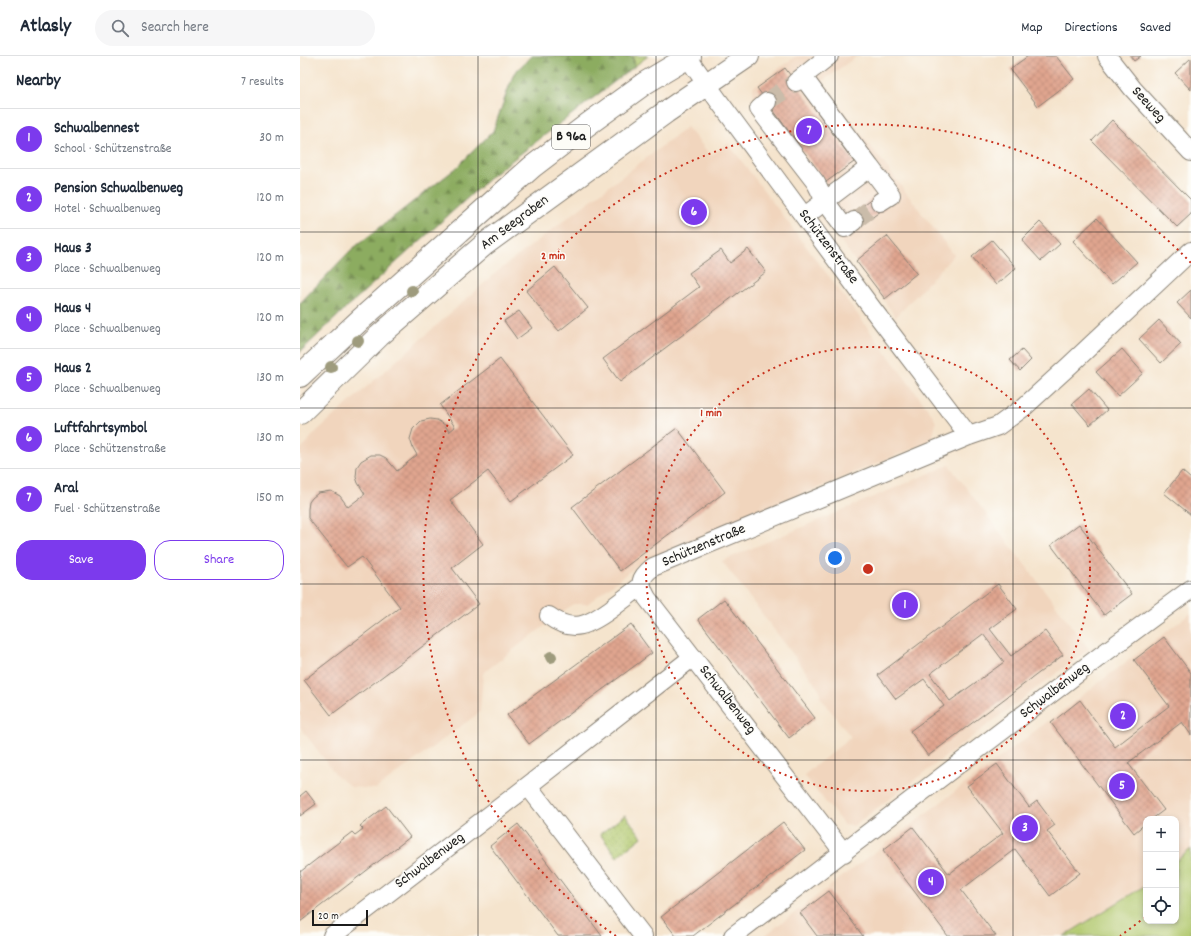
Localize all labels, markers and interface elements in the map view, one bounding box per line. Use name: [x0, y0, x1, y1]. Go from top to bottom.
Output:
search box: [95, 10, 375, 46]
text: Atlasly: [20, 14, 71, 41]
icon: search: [109, 17, 131, 39]
text: Search here: [141, 17, 209, 39]
text: Map: [1021, 18, 1043, 38]
text: Directions: [1065, 18, 1118, 38]
text: Saved: [1140, 18, 1171, 38]
text: Nearby: [16, 70, 60, 94]
text: 7 results: [241, 73, 284, 92]
street label: Seeweg: [1126, 82, 1170, 128]
pin: 7: [796, 116, 822, 146]
text: Schwalbennest: [54, 118, 139, 140]
road number: B 96a: [552, 125, 590, 149]
text: 1: [28, 129, 30, 148]
text: 30 m: [259, 129, 284, 148]
text: School · Schützenstraße: [54, 140, 172, 159]
text: Pension Schwalbenweg: [54, 178, 183, 200]
text: 2: [26, 189, 32, 208]
text: 120 m: [256, 189, 284, 208]
street label: Am Seegraben: [476, 190, 554, 256]
pin: 6: [681, 197, 707, 227]
text: Hotel · Schwalbenweg: [54, 200, 161, 219]
street label: Schützenstraße: [792, 205, 864, 289]
text: Haus 3: [54, 238, 92, 260]
text: 2 min: [541, 248, 565, 265]
text: 3: [26, 249, 32, 268]
text: 120 m: [256, 249, 284, 268]
text: Place · Schwalbenweg: [54, 260, 161, 279]
text: Haus 4: [54, 298, 91, 320]
text: 4: [26, 309, 32, 328]
text: 120 m: [256, 309, 284, 328]
text: Place · Schwalbenweg: [54, 320, 161, 339]
text: Haus 2: [54, 358, 92, 380]
text: 5: [26, 369, 32, 388]
text: 130 m: [256, 369, 284, 388]
text: Place · Schwalbenweg: [54, 380, 161, 399]
text: 1 min: [700, 405, 722, 422]
text: Luftfahrtsymbol: [54, 418, 147, 440]
text: 6: [26, 429, 32, 448]
text: 130 m: [256, 429, 284, 448]
text: Place · Schützenstraße: [54, 440, 166, 459]
text: Aral: [54, 478, 78, 500]
text: 7: [27, 489, 31, 508]
text: 150 m: [256, 489, 284, 508]
text: Fuel · Schützenstraße: [54, 500, 160, 519]
street label: Schützenstraße: [659, 518, 750, 573]
button: Save: [16, 540, 146, 580]
button: Share: [154, 540, 284, 580]
your location: [825, 548, 845, 568]
centre of rings: [861, 562, 875, 576]
pin: 1: [892, 590, 918, 620]
street label: Schwalbenweg: [1015, 657, 1095, 725]
street label: Schwalbenweg: [693, 661, 761, 739]
pin: 2: [1110, 701, 1136, 731]
pin: 5: [1109, 771, 1135, 801]
pin: 3: [1012, 813, 1038, 843]
map controls: [1143, 816, 1179, 924]
button: +: [1143, 816, 1179, 852]
street label: Schwalbenweg: [390, 827, 470, 895]
button: −: [1143, 852, 1179, 888]
pin: 4: [918, 867, 944, 897]
button: locate: [1143, 888, 1179, 924]
scale bar: [312, 908, 368, 927]
text: 20 m: [318, 909, 339, 925]

